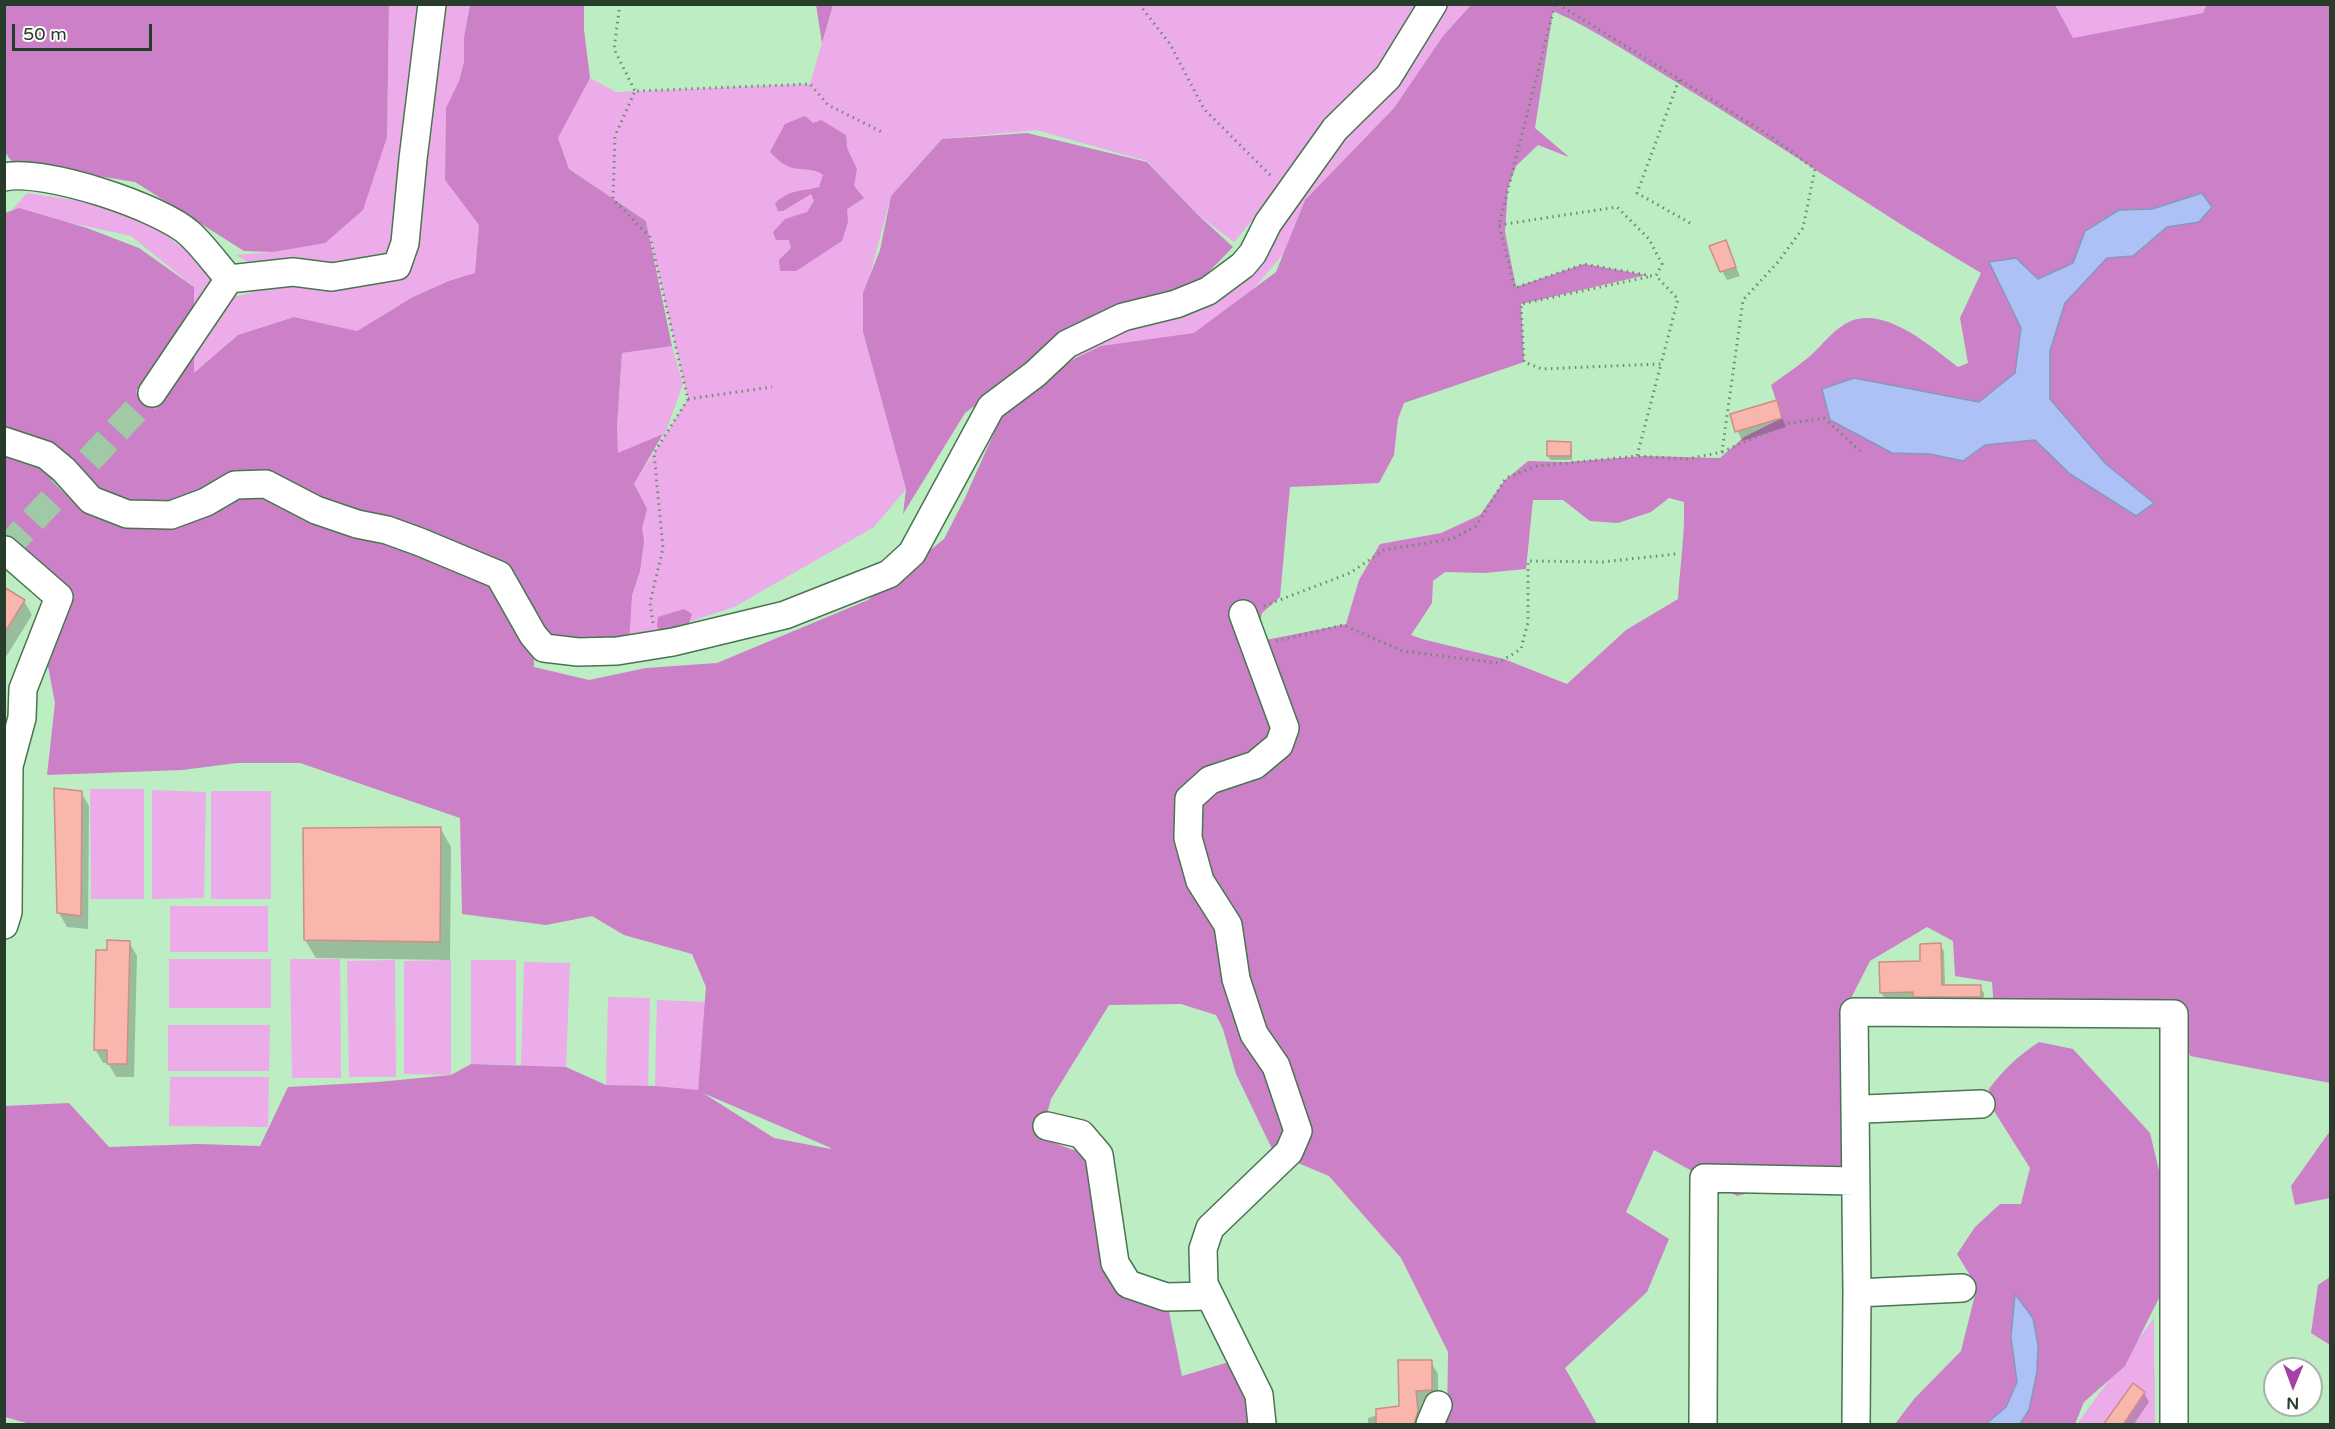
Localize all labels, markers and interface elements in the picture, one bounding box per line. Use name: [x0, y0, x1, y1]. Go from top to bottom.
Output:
scale bar: [15, 12, 154, 50]
text: 50 m: [23, 23, 67, 45]
north arrow: [2263, 1357, 2323, 1417]
text: N: [2286, 1393, 2299, 1413]

